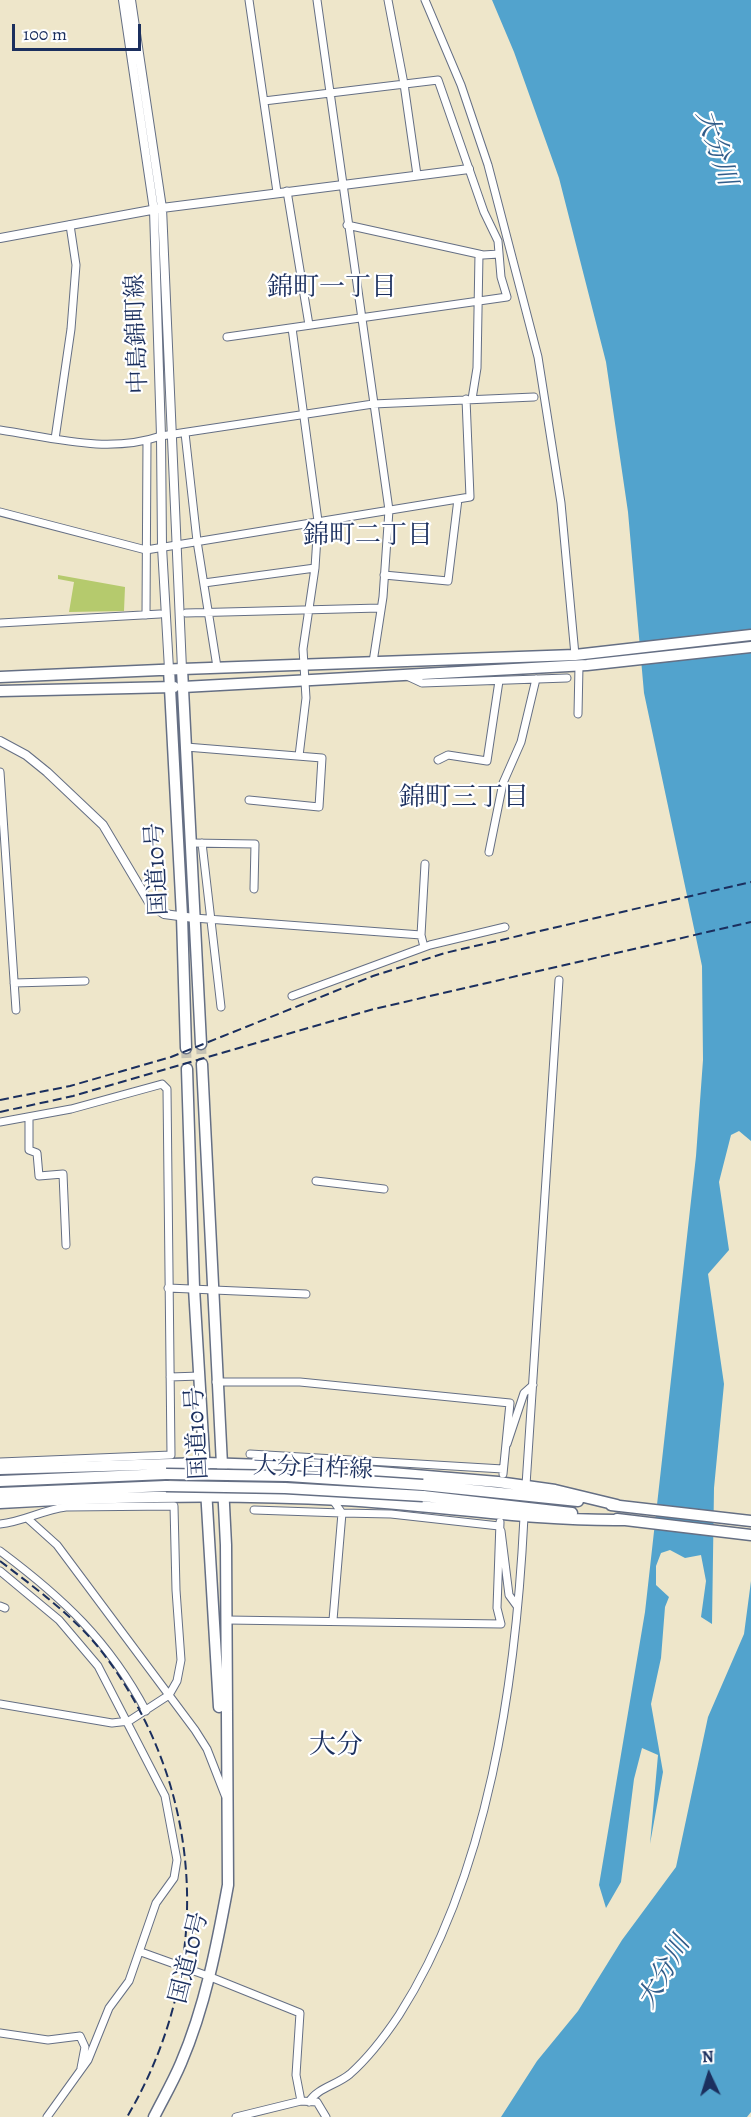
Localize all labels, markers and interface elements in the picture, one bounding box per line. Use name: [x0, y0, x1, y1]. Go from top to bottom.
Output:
scale bar: [15, 12, 144, 50]
text: 100 m: [23, 22, 67, 46]
water label: 大分川: [688, 106, 742, 190]
district label: 錦町一丁目: [267, 273, 397, 305]
street label: 中島錦町線: [122, 274, 154, 394]
district label: 錦町二丁目: [303, 521, 433, 553]
district label: 錦町三丁目: [399, 783, 529, 815]
street label: 国道10号: [141, 822, 175, 916]
street label: 国道10号: [181, 1386, 215, 1480]
street label: 大分臼杵線: [253, 1453, 373, 1485]
district label: 大分: [309, 1730, 363, 1762]
street label: 国道10号: [165, 1909, 215, 2007]
water label: 大分川: [632, 1931, 698, 2015]
north arrow: [679, 2045, 739, 2105]
text: N: [701, 2046, 714, 2068]

